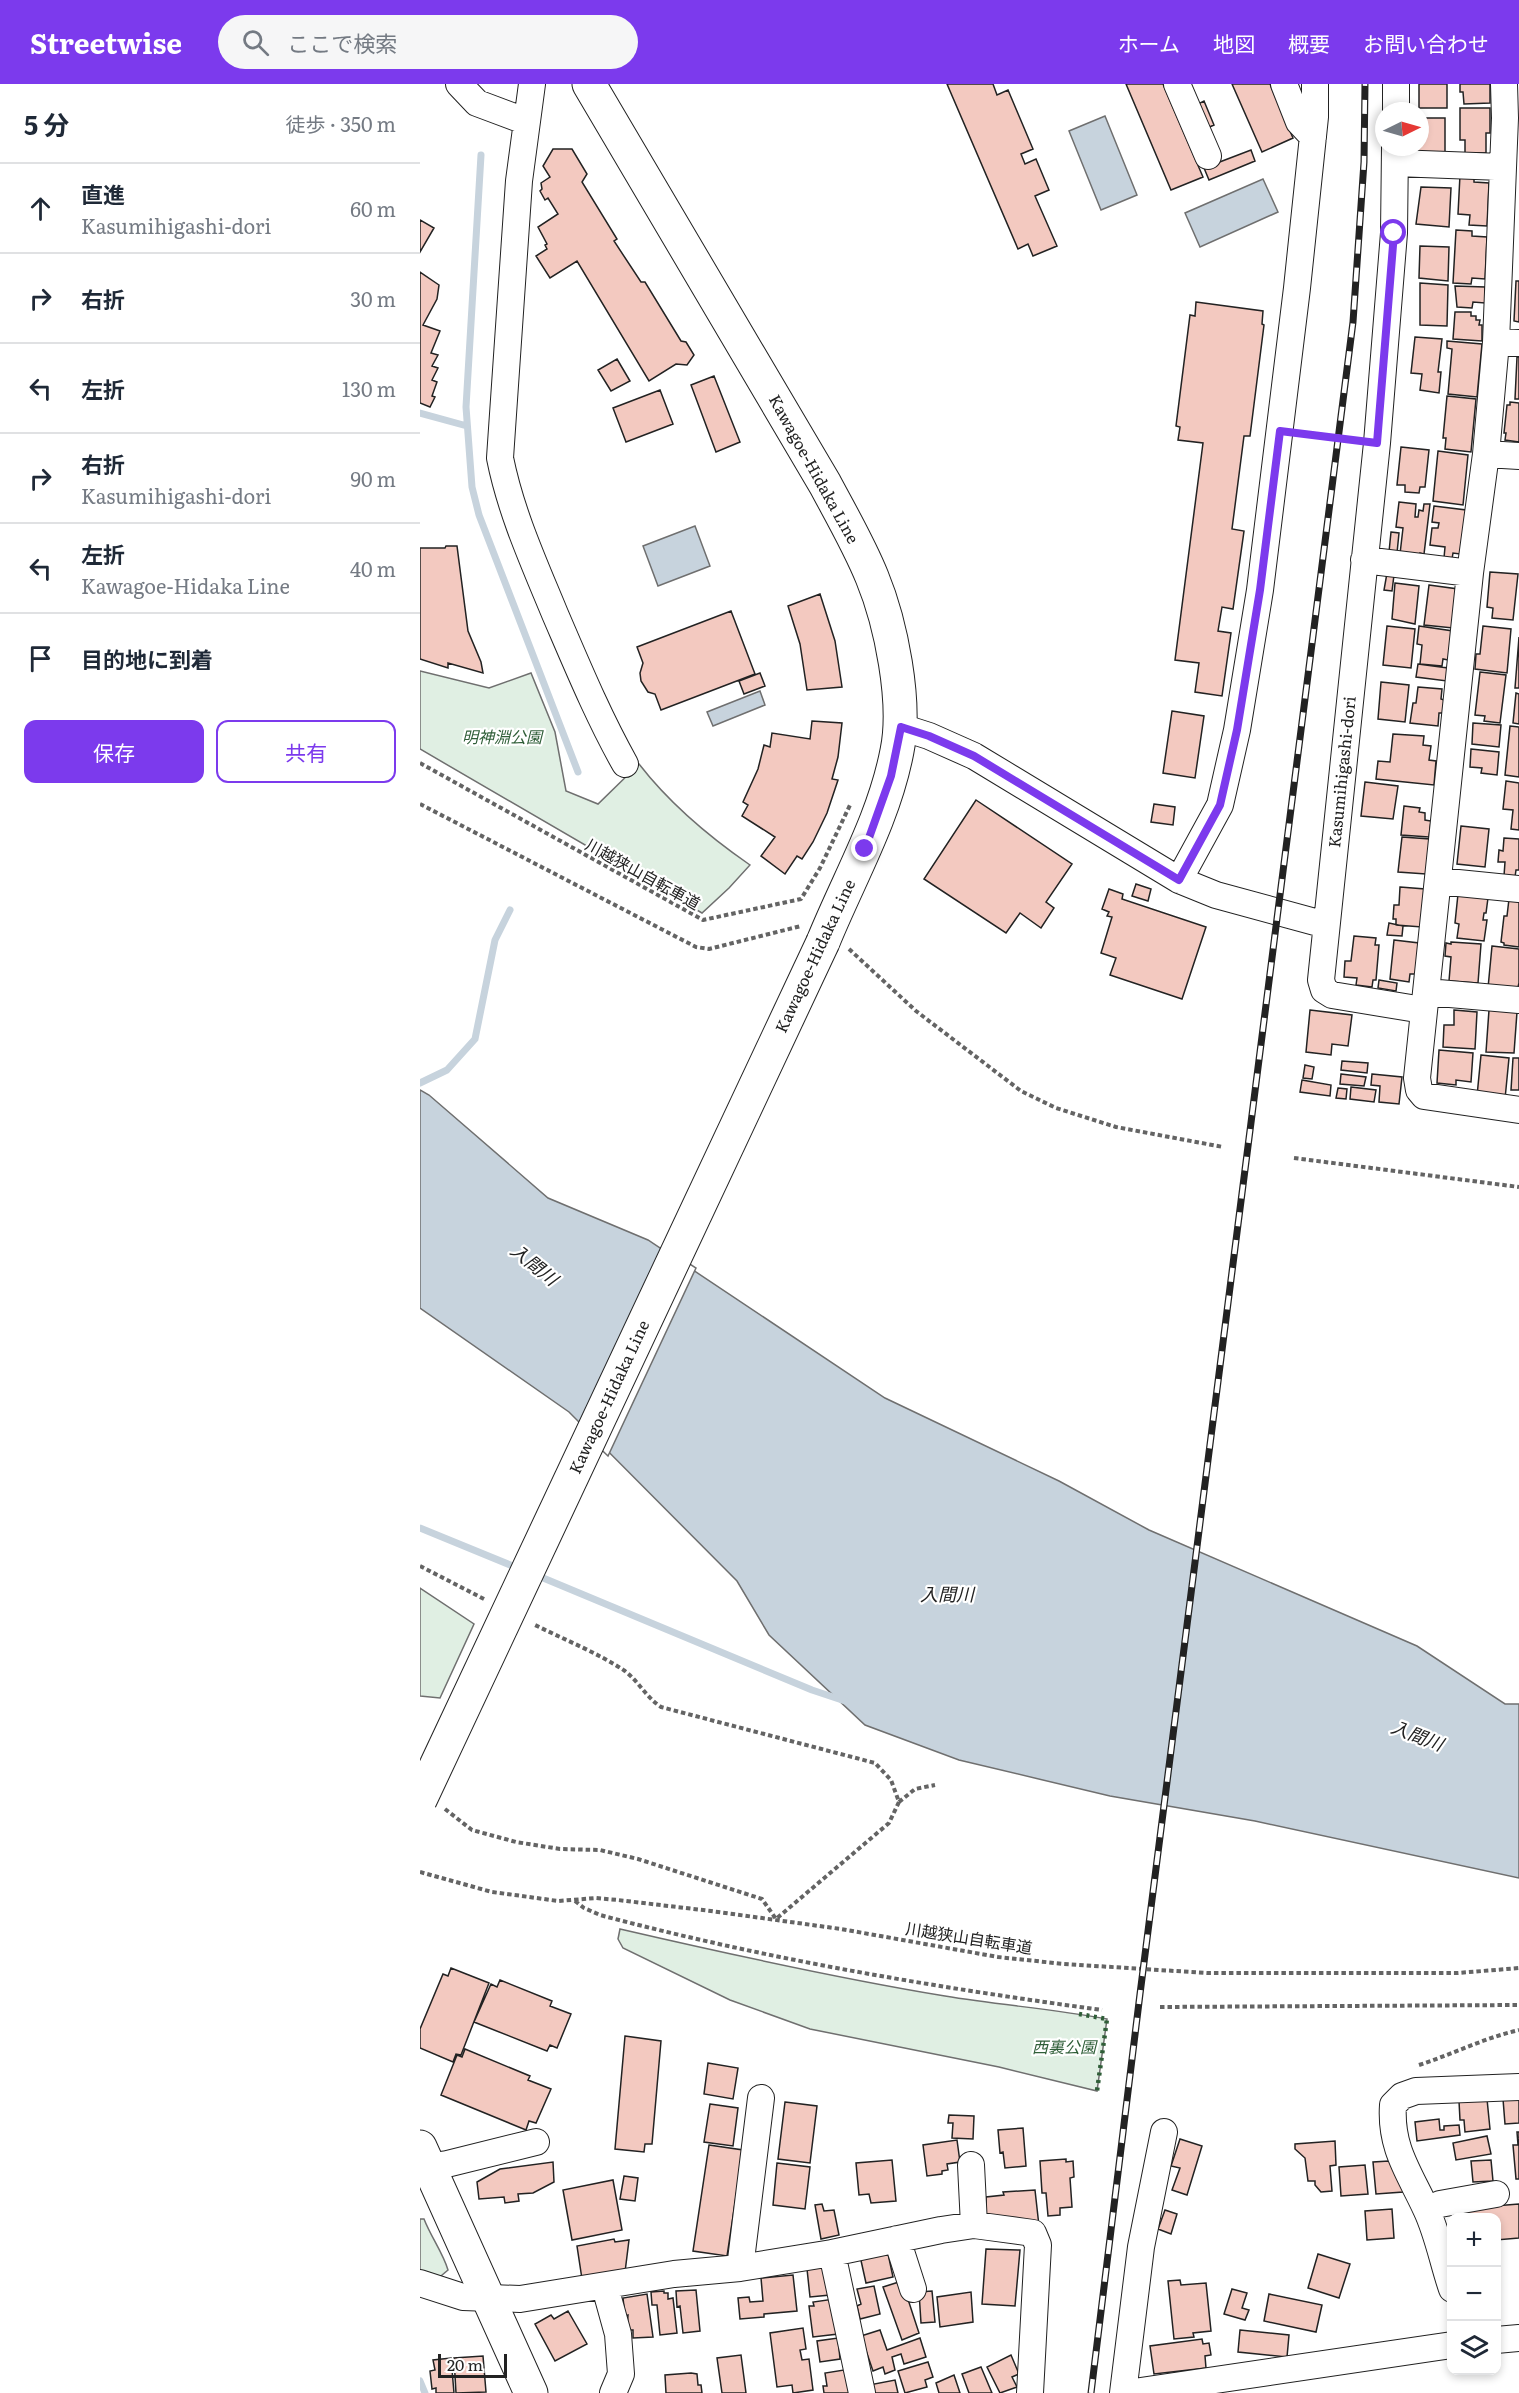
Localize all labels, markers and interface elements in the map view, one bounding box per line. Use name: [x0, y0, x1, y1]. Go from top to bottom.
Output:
search box: [218, 15, 638, 69]
text: Streetwise: [30, 21, 182, 63]
icon: search: [239, 26, 272, 59]
text: ここで検索: [287, 26, 397, 59]
text: ホーム: [1118, 27, 1180, 58]
text: 地図: [1213, 27, 1255, 58]
text: 概要: [1288, 27, 1330, 58]
text: お問い合わせ: [1363, 27, 1489, 58]
north arrow: [1375, 102, 1429, 156]
text: 5 分: [24, 104, 69, 143]
text: 徒歩 · 350 m: [285, 108, 396, 138]
text: 直進: [81, 177, 125, 210]
icon: ahead: [24, 192, 57, 225]
text: 60 m: [350, 193, 396, 223]
text: Kasumihigashi-dori: [81, 210, 271, 240]
route start: [1380, 219, 1406, 245]
icon: right: [24, 282, 57, 315]
text: 右折: [81, 282, 125, 315]
text: 30 m: [350, 283, 396, 313]
icon: left: [24, 372, 57, 405]
text: 左折: [81, 372, 125, 405]
text: 130 m: [342, 373, 396, 403]
street label: Kawagoe-Hidaka Line: [764, 390, 866, 547]
text: 右折: [81, 447, 125, 480]
icon: right: [24, 462, 57, 495]
text: 90 m: [351, 463, 396, 493]
text: Kasumihigashi-dori: [81, 480, 271, 510]
text: 左折: [81, 537, 125, 570]
icon: left: [24, 552, 57, 585]
text: 40 m: [350, 553, 396, 583]
text: Kawagoe-Hidaka Line: [81, 570, 290, 600]
icon: arrive: [24, 642, 57, 675]
text: 目的地に到着: [81, 642, 213, 675]
street label: Kasumihigashi-dori: [1321, 695, 1361, 849]
button: 保存: [24, 720, 204, 783]
button: 共有: [216, 720, 396, 783]
park label: 明神淵公園: [462, 724, 544, 748]
street label: 川越狭山自転車道: [582, 832, 705, 915]
route end: [851, 835, 877, 861]
street label: Kawagoe-Hidaka Line: [768, 875, 860, 1036]
water label: 入間川: [505, 1236, 566, 1293]
street label: Kawagoe-Hidaka Line: [562, 1316, 654, 1477]
water label: 入間川: [920, 1580, 976, 1607]
water label: 入間川: [1387, 1712, 1449, 1758]
street label: 川越狭山自転車道: [904, 1915, 1034, 1959]
park label: 西裏公園: [1032, 2034, 1098, 2058]
map controls: [1447, 2213, 1501, 2375]
button: +: [1447, 2213, 1501, 2267]
button: −: [1447, 2267, 1501, 2321]
button: layers: [1447, 2321, 1501, 2375]
scale bar: [438, 2351, 507, 2378]
text: 20 m: [447, 2352, 483, 2376]

